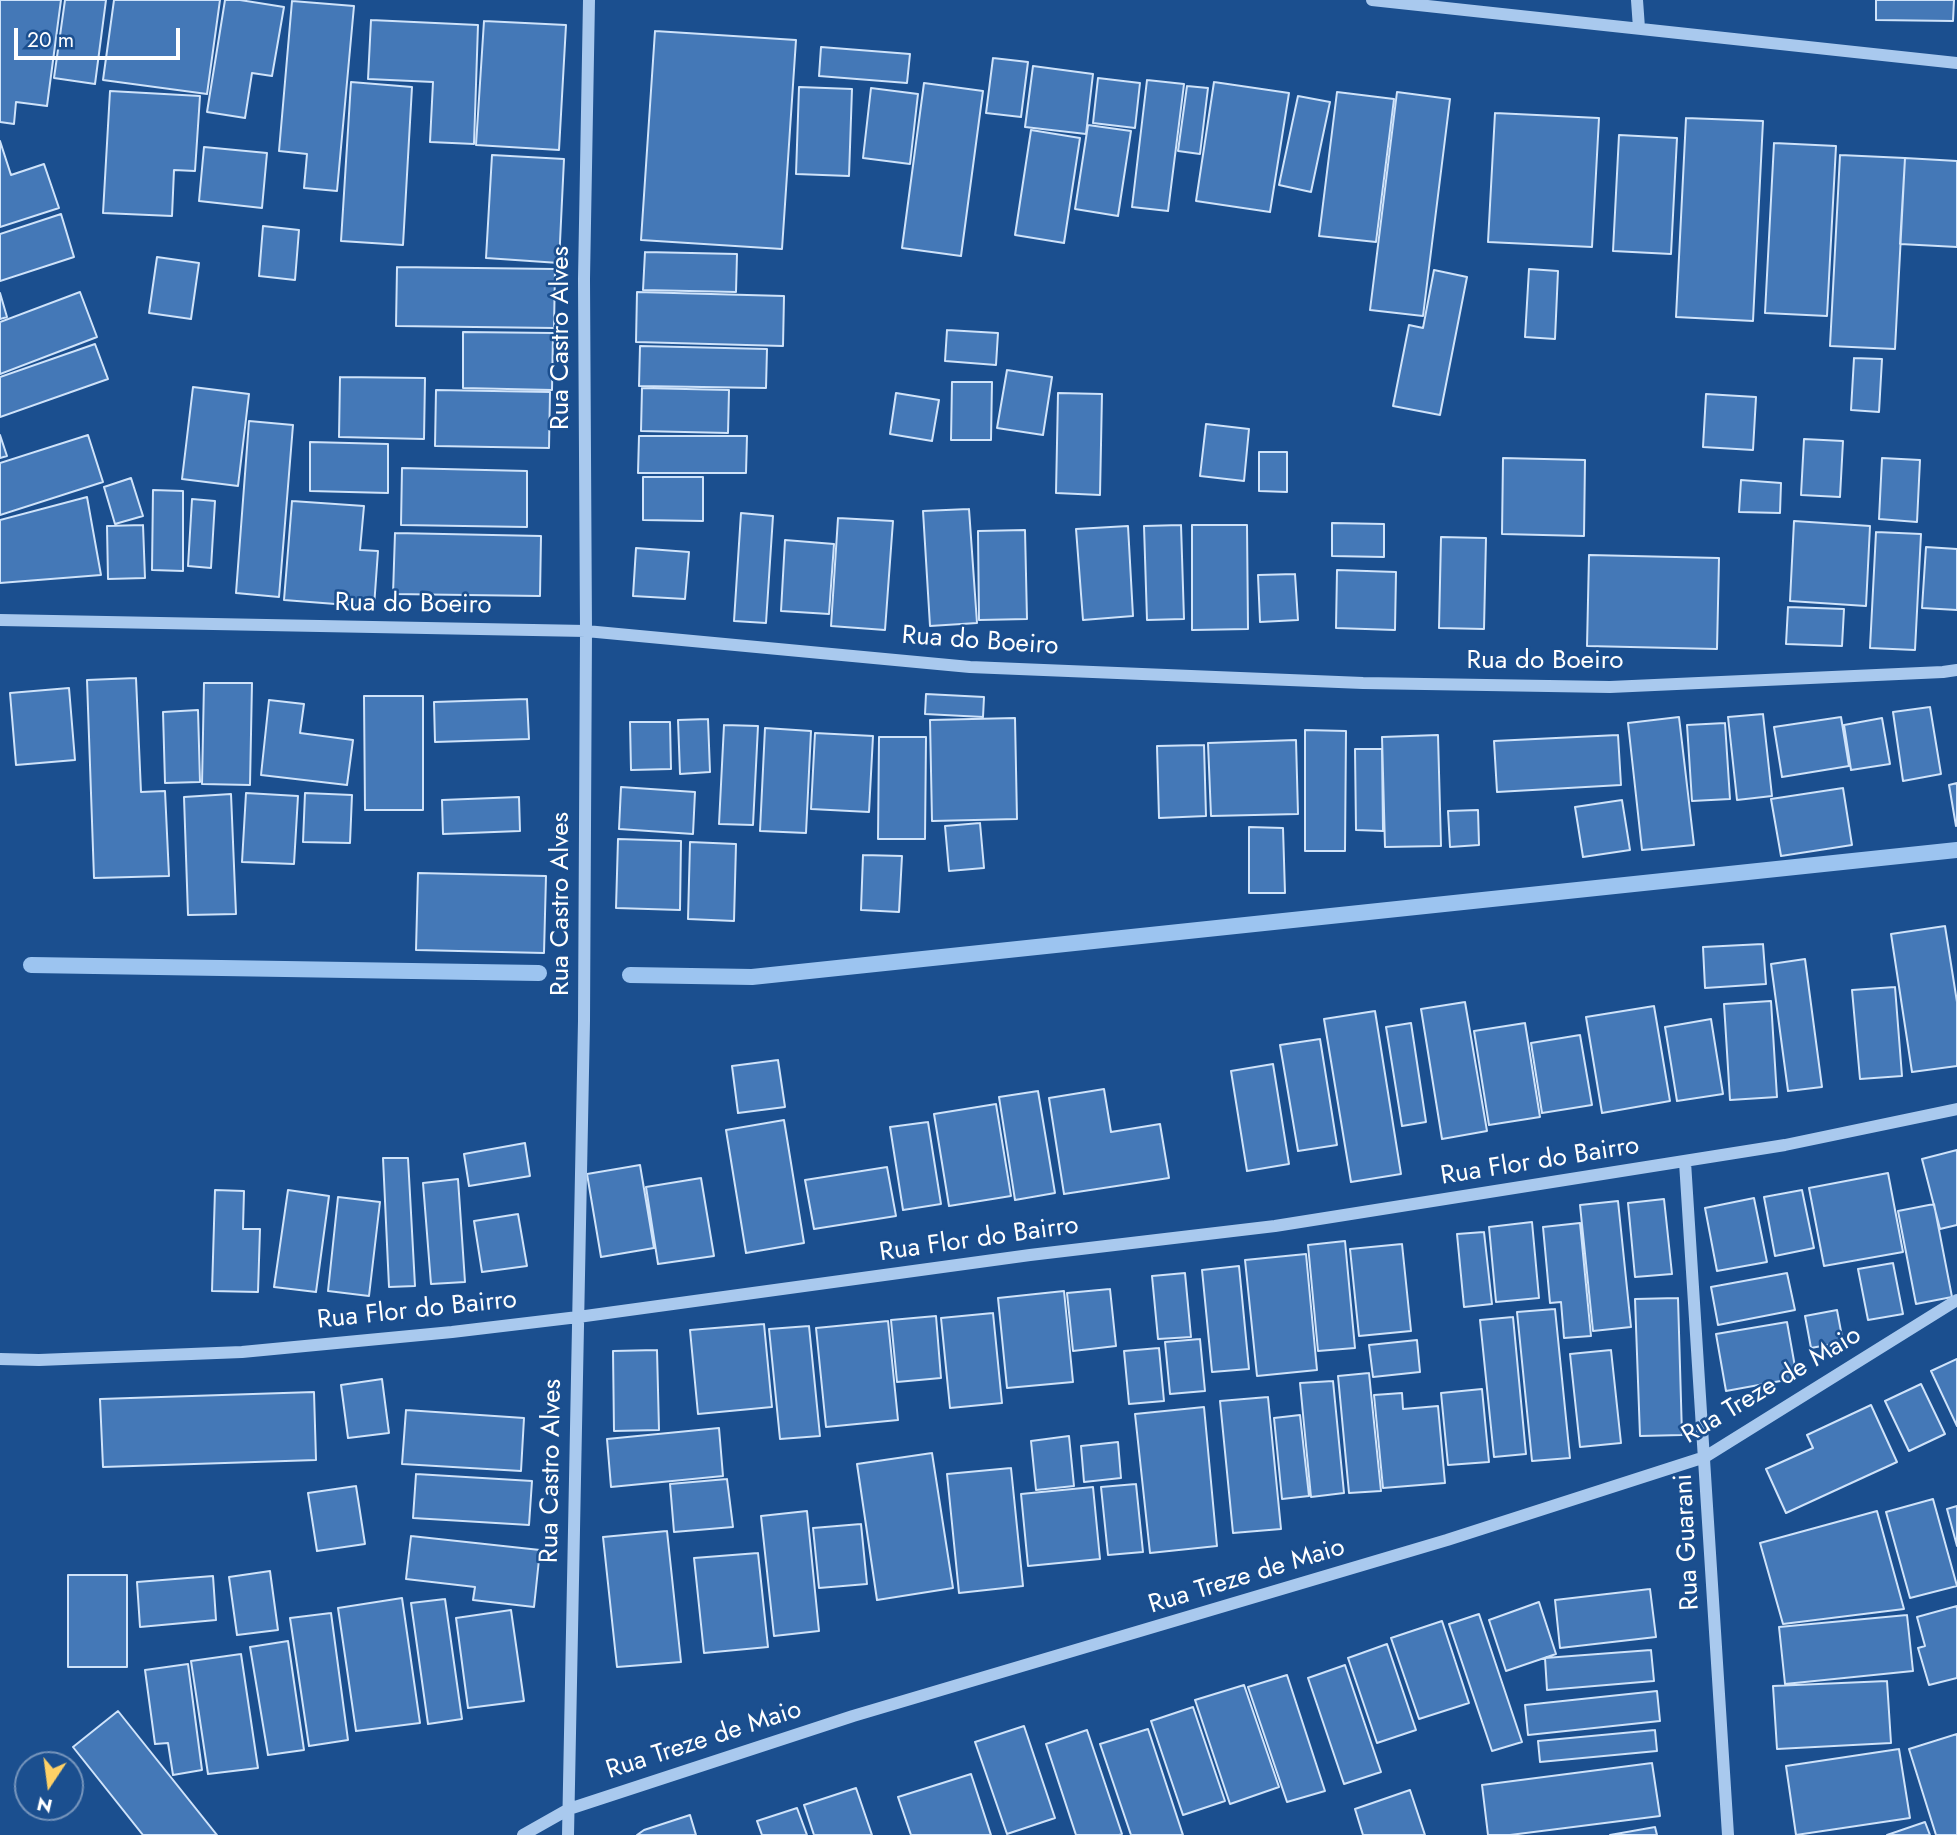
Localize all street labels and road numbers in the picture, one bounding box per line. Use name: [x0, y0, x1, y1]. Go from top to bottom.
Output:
street label: Rua Castro Alves: [546, 246, 578, 430]
street label: Rua do Boeiro: [334, 588, 492, 622]
street label: Rua do Boeiro: [901, 621, 1059, 663]
street label: Rua do Boeiro: [1467, 646, 1623, 678]
street label: Rua Castro Alves: [546, 812, 578, 996]
street label: Rua Flor do Bairro: [1438, 1131, 1642, 1193]
street label: Rua Flor do Bairro: [877, 1211, 1081, 1269]
street label: Rua Flor do Bairro: [316, 1285, 518, 1337]
street label: Rua Treze de Maio: [1677, 1320, 1867, 1452]
street label: Rua Castro Alves: [535, 1379, 569, 1563]
street label: Rua Guarani: [1669, 1473, 1707, 1611]
street label: Rua Treze de Maio: [1145, 1532, 1349, 1622]
street label: Rua Treze de Maio: [602, 1695, 806, 1787]

